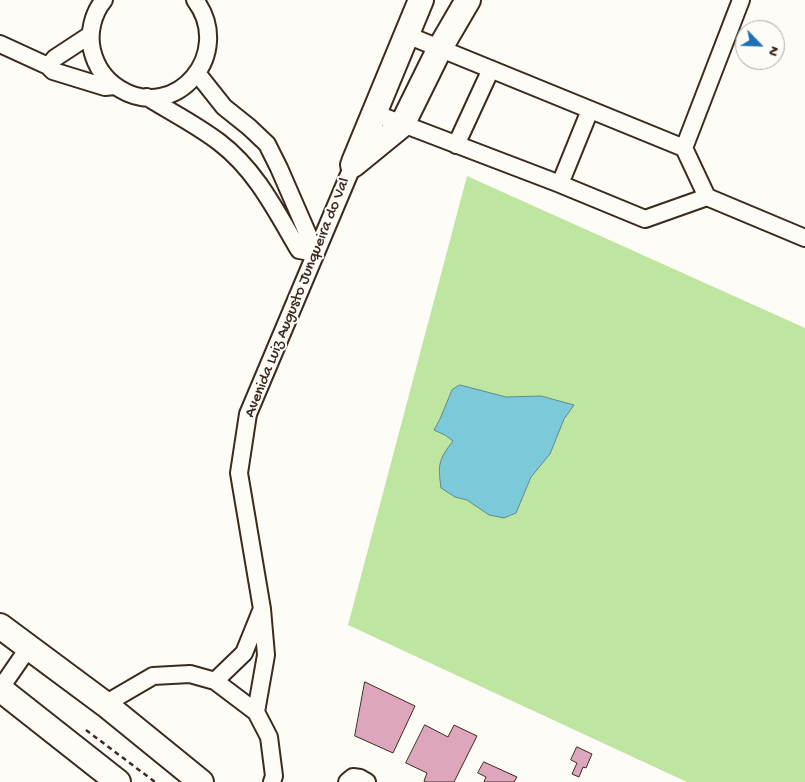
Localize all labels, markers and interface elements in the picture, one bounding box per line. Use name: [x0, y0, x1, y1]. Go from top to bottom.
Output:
north arrow: [735, 20, 785, 70]
text: N: [764, 43, 783, 59]
street label: Avenida Luiz Augusto Junqueira do Val: [241, 175, 355, 421]

